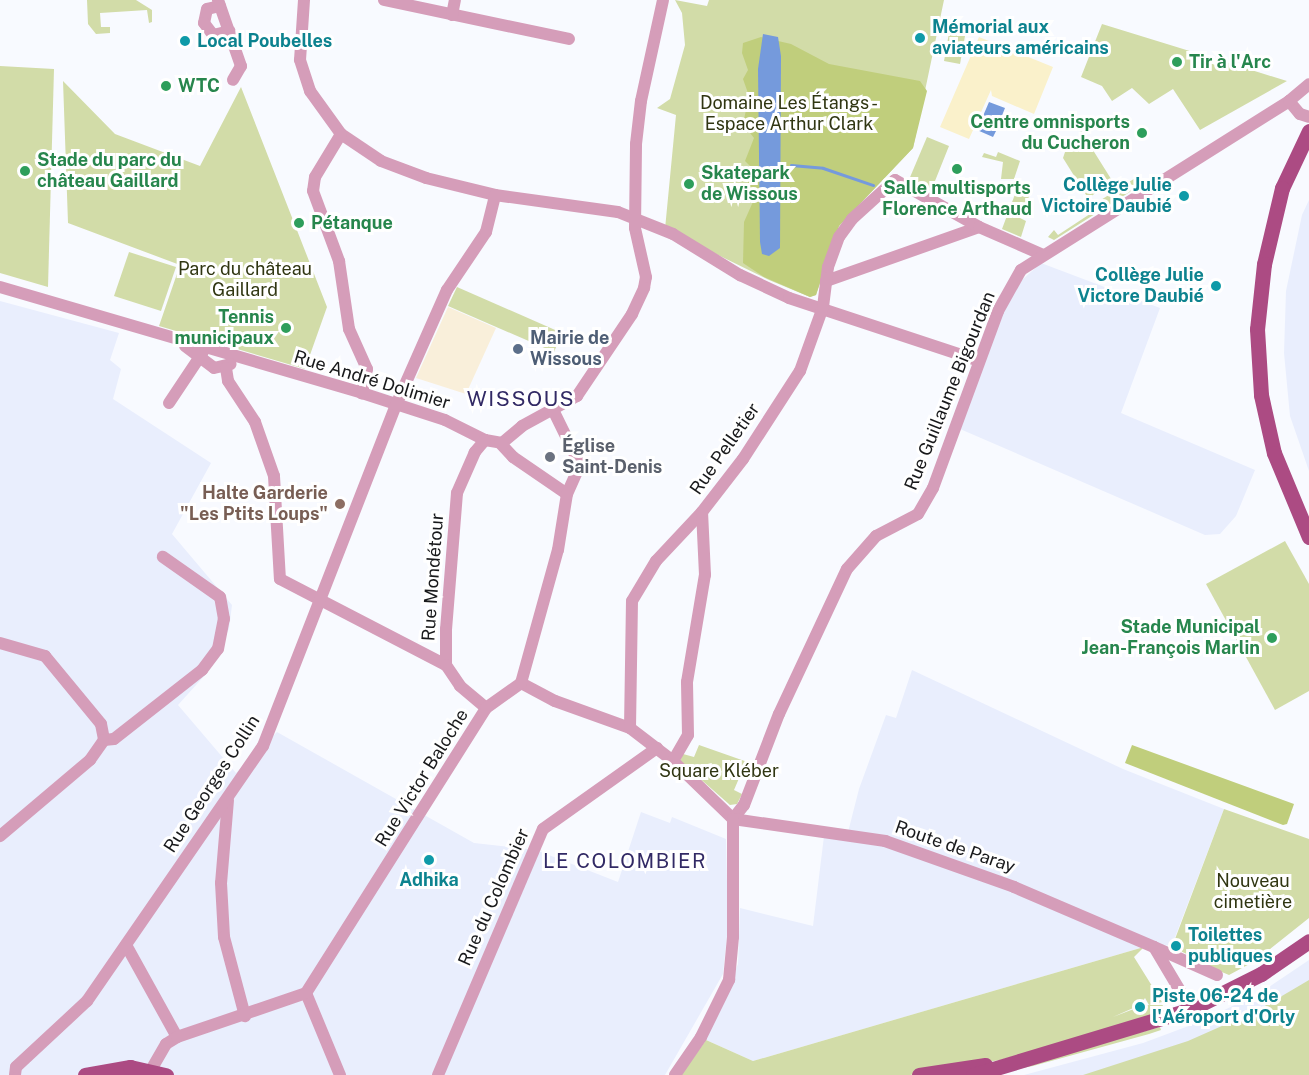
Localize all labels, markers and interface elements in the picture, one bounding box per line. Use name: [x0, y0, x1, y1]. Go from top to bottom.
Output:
place label: Mémorial aux aviateurs américains: [932, 17, 1109, 60]
place label: Local Poubelles: [197, 30, 332, 52]
marker: Mémorial aux aviateurs américains: [913, 31, 927, 45]
marker: Local Poubelles: [178, 34, 192, 48]
place label: Tir à l'Arc: [1189, 51, 1271, 73]
marker: Tir à l'Arc: [1170, 55, 1184, 69]
place label: WTC: [178, 75, 220, 97]
marker: WTC: [159, 79, 173, 93]
park label: Domaine Les Étangs - Espace Arthur Clark: [699, 93, 879, 136]
place label: Centre omnisports du Cucheron: [970, 112, 1130, 154]
marker: Centre omnisports du Cucheron: [1135, 126, 1149, 140]
place label: Stade du parc du château Gaillard: [37, 150, 182, 192]
marker: Salle multisports Florence Arthaud: [950, 162, 964, 176]
place label: Skatepark de Wissous: [701, 163, 798, 206]
marker: Stade du parc du château Gaillard: [18, 164, 32, 178]
place label: Collège Julie Victoire Daubié: [1041, 175, 1172, 218]
marker: Skatepark de Wissous: [682, 177, 696, 191]
place label: Salle multisports Florence Arthaud: [882, 178, 1032, 220]
marker: Collège Julie Victoire Daubié: [1177, 189, 1191, 203]
place label: Pétanque: [311, 212, 393, 234]
marker: Pétanque: [292, 216, 306, 230]
park label: Parc du château Gaillard: [178, 259, 312, 302]
place label: Collège Julie Victore Daubié: [1078, 265, 1204, 308]
marker: Collège Julie Victore Daubié: [1209, 279, 1223, 293]
street label: Rue Guillaume Bigourdan: [900, 288, 1000, 494]
place label: Tennis municipaux: [175, 307, 274, 350]
marker: Tennis municipaux: [279, 321, 293, 335]
place label: Mairie de Wissous: [530, 328, 610, 370]
marker: Mairie de Wissous: [511, 342, 525, 356]
street label: Rue André Dolimier: [291, 346, 453, 414]
district label: WISSOUS: [467, 386, 575, 412]
street label: Rue Pelletier: [685, 399, 765, 499]
place label: Église Saint-Denis: [562, 436, 662, 478]
marker: Église Saint-Denis: [543, 450, 557, 464]
place label: Halte Garderie "Les Ptits Loups": [180, 483, 328, 526]
marker: Halte Garderie "Les Ptits Loups": [333, 497, 347, 511]
street label: Rue Mondétour: [418, 512, 448, 642]
place label: Stade Municipal Jean-François Marlin: [1081, 617, 1260, 660]
marker: Stade Municipal Jean-François Marlin: [1265, 631, 1279, 645]
street label: Rue Victor Baloche: [371, 705, 473, 851]
street label: Rue Georges Collin: [159, 711, 265, 857]
park label: Square Kléber: [659, 760, 779, 782]
street label: Route de Paray: [892, 816, 1018, 878]
street label: Rue du Colombier: [454, 825, 534, 969]
district label: LE COLOMBIER: [543, 849, 707, 873]
marker: Adhika: [422, 853, 436, 867]
place label: Adhika: [399, 869, 459, 891]
park label: Nouveau cimetière: [1214, 871, 1292, 914]
place label: Toilettes publiques: [1188, 925, 1273, 968]
marker: Toilettes publiques: [1169, 939, 1183, 953]
place label: Piste 06-24 de l'Aéroport d'Orly: [1152, 986, 1295, 1028]
marker: Piste 06-24 de l'Aéroport d'Orly: [1133, 1000, 1147, 1014]

